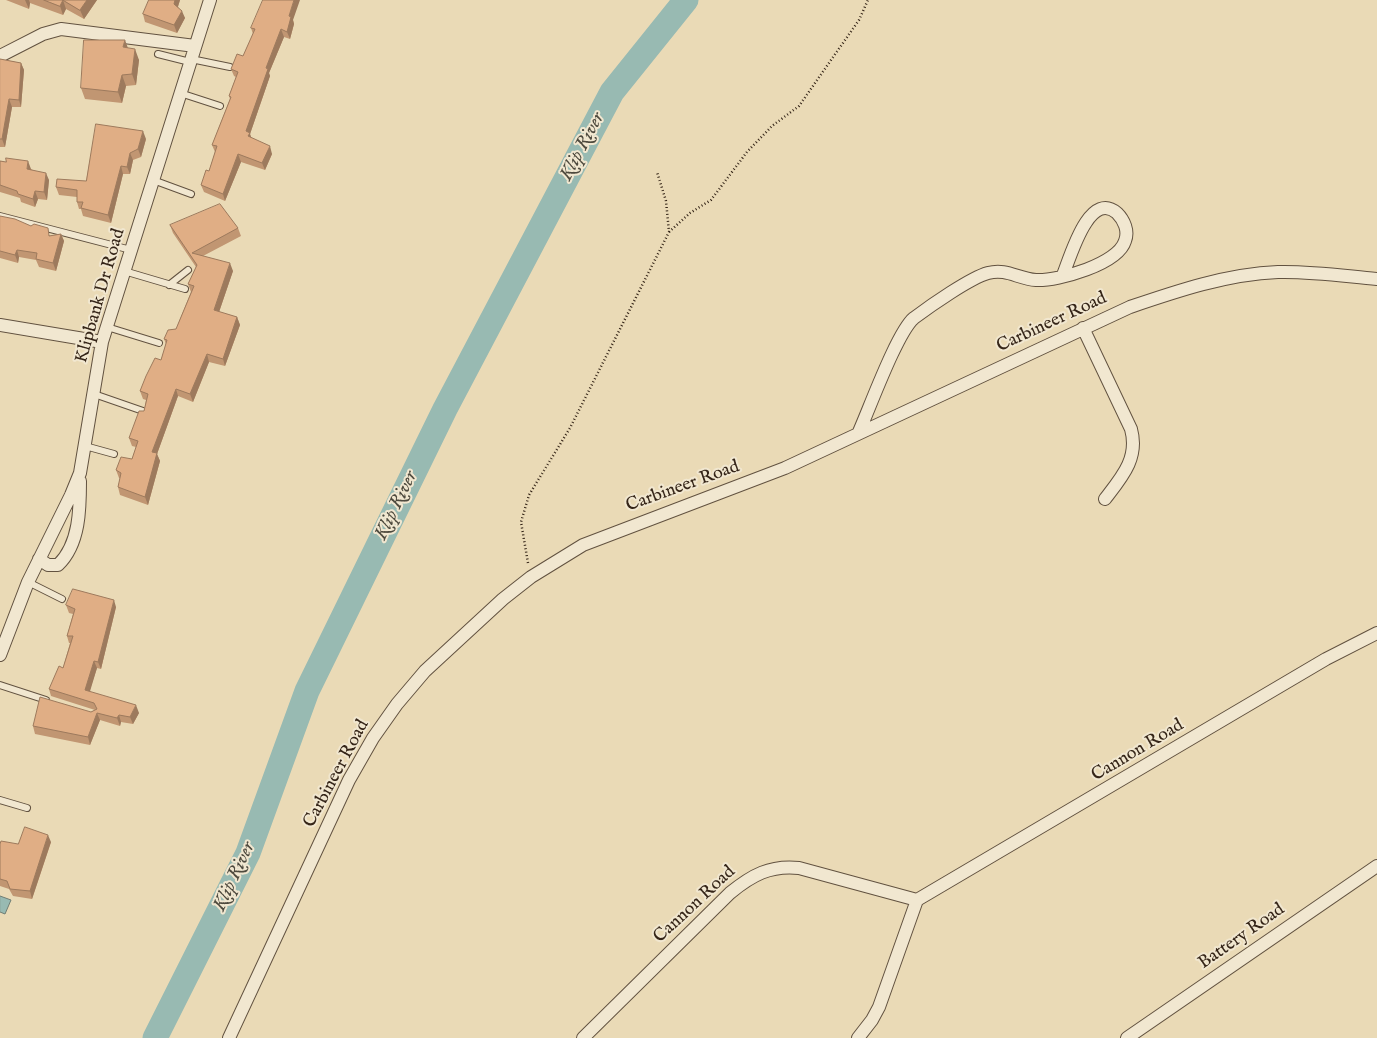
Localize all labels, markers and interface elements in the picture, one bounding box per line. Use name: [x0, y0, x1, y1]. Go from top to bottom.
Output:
water label: Klip River: [556, 109, 610, 185]
street label: Klipbank Dr Road: [72, 226, 130, 366]
street label: Carbineer Road: [994, 288, 1110, 358]
street label: Carbineer Road: [623, 457, 743, 517]
water label: Klip River: [371, 468, 423, 544]
street label: Cannon Road: [1088, 715, 1188, 787]
street label: Carbineer Road: [300, 716, 374, 832]
water label: Klip River: [209, 839, 261, 915]
street label: Cannon Road: [650, 862, 740, 948]
street label: Battery Road: [1195, 899, 1289, 975]

